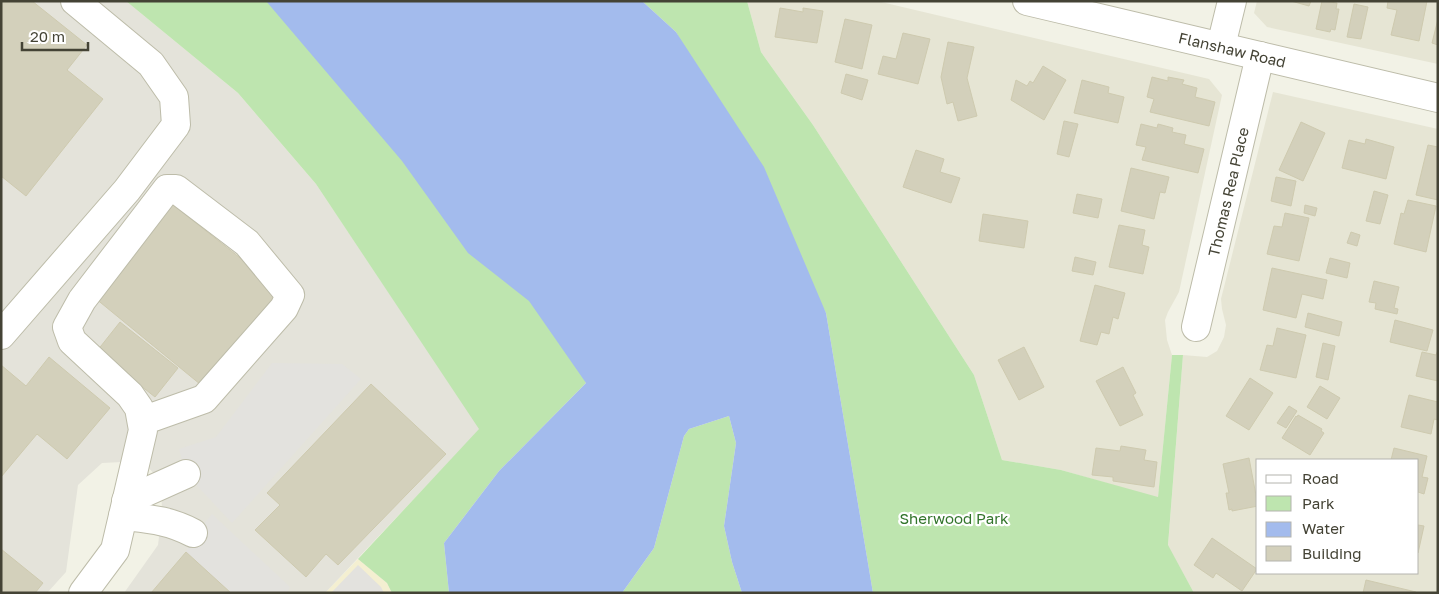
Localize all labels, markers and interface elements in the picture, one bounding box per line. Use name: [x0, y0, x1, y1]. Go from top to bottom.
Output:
scale bar: [22, 20, 89, 52]
text: 20 m: [30, 27, 65, 45]
street label: Flanshaw Road: [1177, 28, 1288, 71]
street label: Thomas Rea Place: [1204, 125, 1252, 258]
legend: [1256, 459, 1419, 574]
text: Road: [1302, 469, 1339, 487]
text: Park: [1302, 494, 1335, 512]
park label: Sherwood Park: [899, 509, 1009, 527]
text: Water: [1302, 519, 1345, 537]
text: Building: [1302, 544, 1362, 562]

